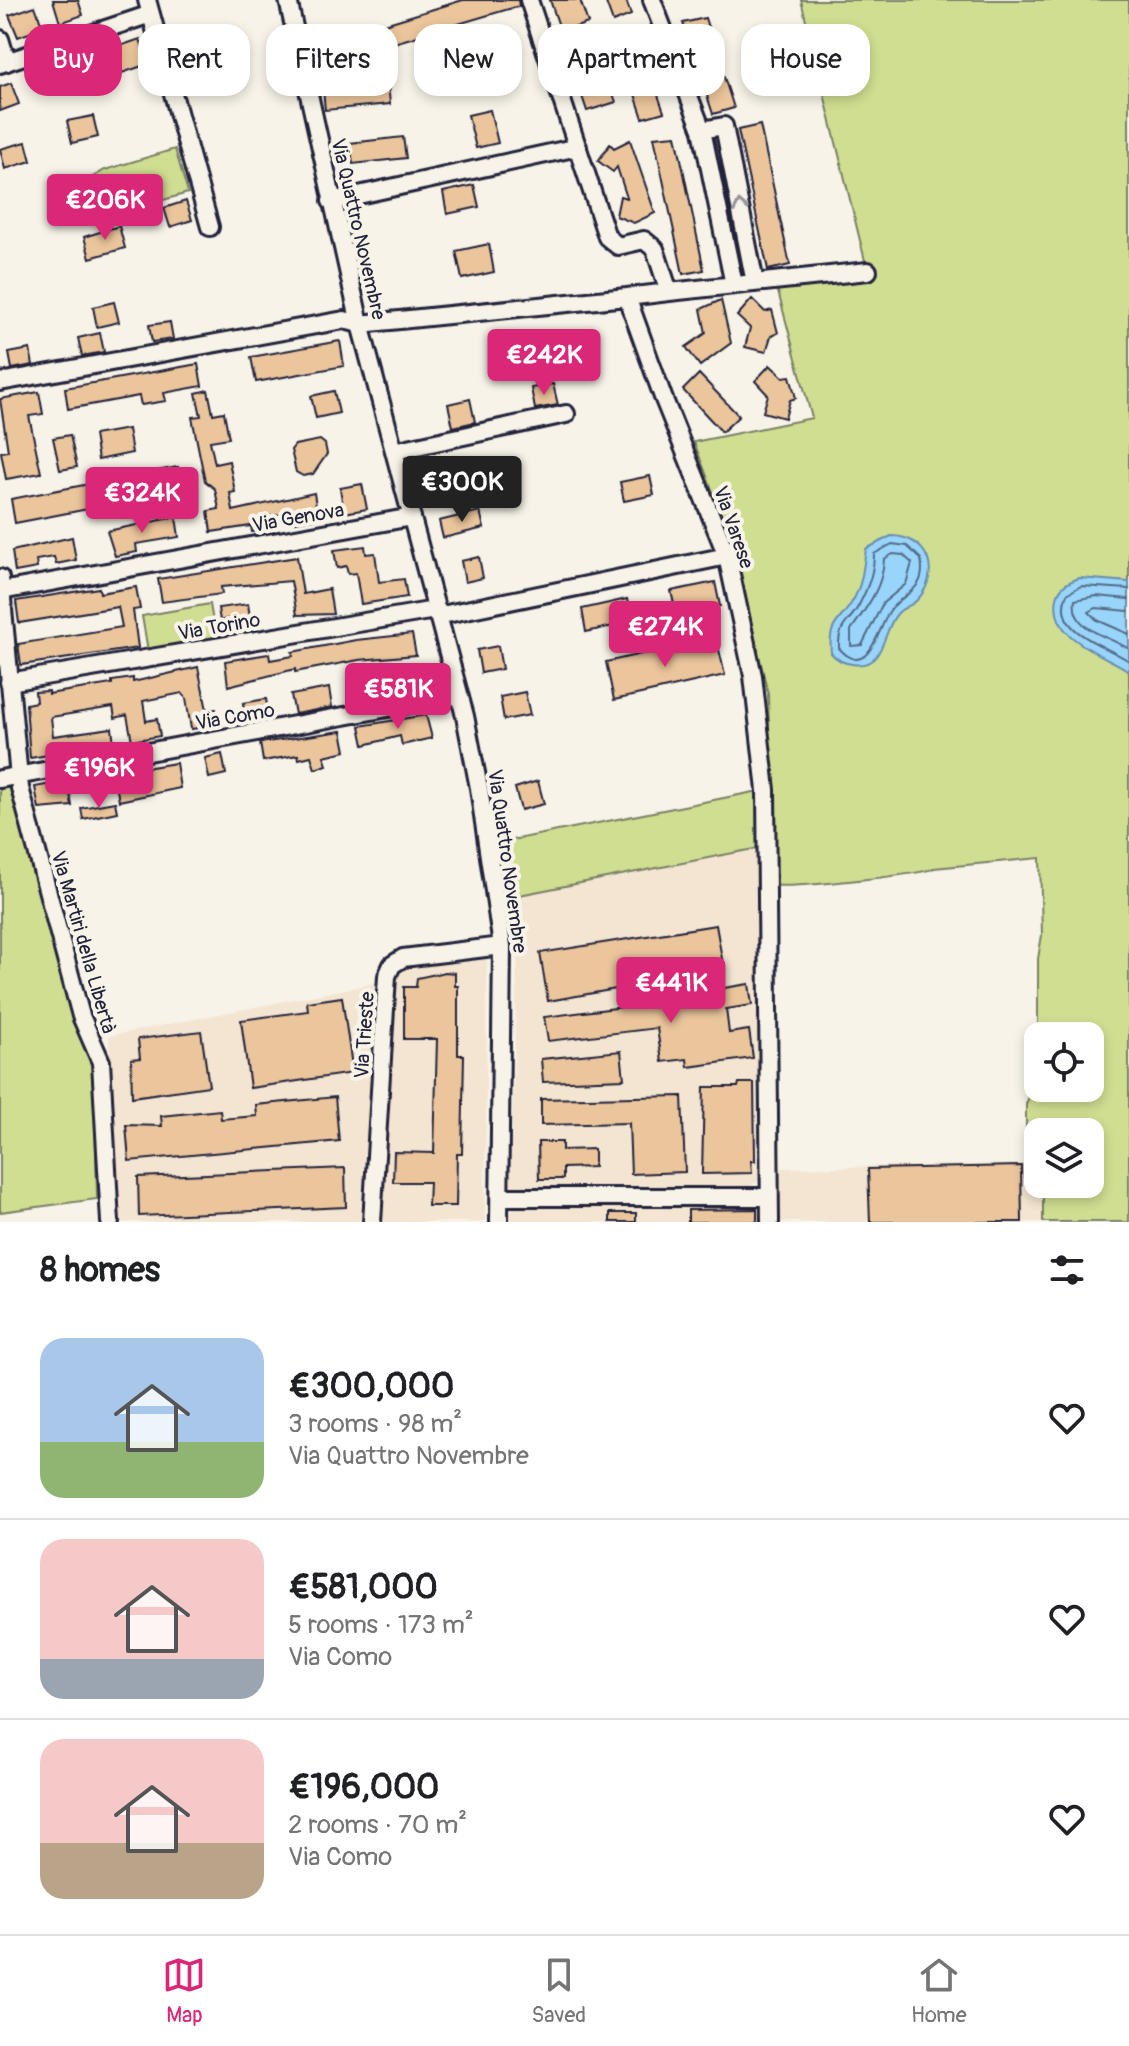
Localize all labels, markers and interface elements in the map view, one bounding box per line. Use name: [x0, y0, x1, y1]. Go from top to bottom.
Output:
chip: Buy: [24, 24, 122, 96]
chip: Rent: [138, 24, 250, 96]
chip: Filters: [266, 24, 398, 96]
chip: New: [414, 24, 522, 96]
chip: Apartment: [538, 24, 725, 96]
chip: House: [741, 24, 870, 96]
street label: Via Quattro Novembre: [326, 136, 392, 322]
pin: €206K: [49, 174, 161, 242]
text: €206K: [65, 184, 145, 216]
one-way arrow: [732, 200, 749, 213]
pin: €242K: [488, 329, 600, 397]
text: €242K: [506, 339, 583, 371]
pin: €300K: [406, 456, 518, 524]
text: €300K: [421, 466, 503, 498]
pin: €324K: [86, 467, 198, 535]
text: €324K: [104, 477, 180, 509]
street label: Via Varese: [708, 482, 759, 572]
street label: Via Genova: [250, 497, 346, 538]
pin: €274K: [609, 601, 721, 669]
street label: Via Torino: [176, 607, 262, 646]
text: €274K: [627, 611, 703, 643]
pin: €581K: [342, 663, 454, 731]
text: €581K: [363, 673, 433, 705]
street label: Via Como: [193, 697, 277, 736]
pin: €196K: [43, 742, 155, 810]
text: €196K: [63, 752, 135, 784]
street label: Via Quattro Novembre: [482, 768, 533, 955]
street label: Via Martiri della Libertà: [46, 848, 122, 1036]
pin: €441K: [615, 957, 727, 1025]
text: €441K: [634, 967, 708, 999]
street label: Via Trieste: [349, 991, 380, 1079]
map controls: [1024, 1022, 1104, 1198]
button: locate: [1024, 1022, 1104, 1102]
button: layers: [1024, 1118, 1104, 1198]
icon: filters: [1045, 1248, 1089, 1292]
text: 8 homes: [40, 1249, 160, 1292]
text: €300,000: [288, 1365, 454, 1408]
icon: home: [104, 1370, 200, 1466]
icon: heart: [1045, 1396, 1089, 1440]
text: 3 rooms · 98 m²: [288, 1408, 462, 1440]
text: Via Quattro Novembre: [288, 1440, 529, 1472]
text: €581,000: [288, 1566, 438, 1609]
icon: home: [104, 1571, 200, 1667]
icon: heart: [1045, 1597, 1089, 1641]
text: 5 rooms · 173 m²: [288, 1609, 474, 1641]
text: Via Como: [288, 1641, 392, 1673]
text: €196,000: [288, 1766, 439, 1809]
icon: home: [104, 1771, 200, 1867]
icon: heart: [1045, 1797, 1089, 1841]
text: 2 rooms · 70 m²: [288, 1809, 467, 1841]
text: Via Como: [288, 1841, 392, 1873]
tab: Map: [162, 1953, 206, 2029]
tab: Saved: [531, 1953, 586, 2029]
tab: Home: [911, 1953, 966, 2029]

